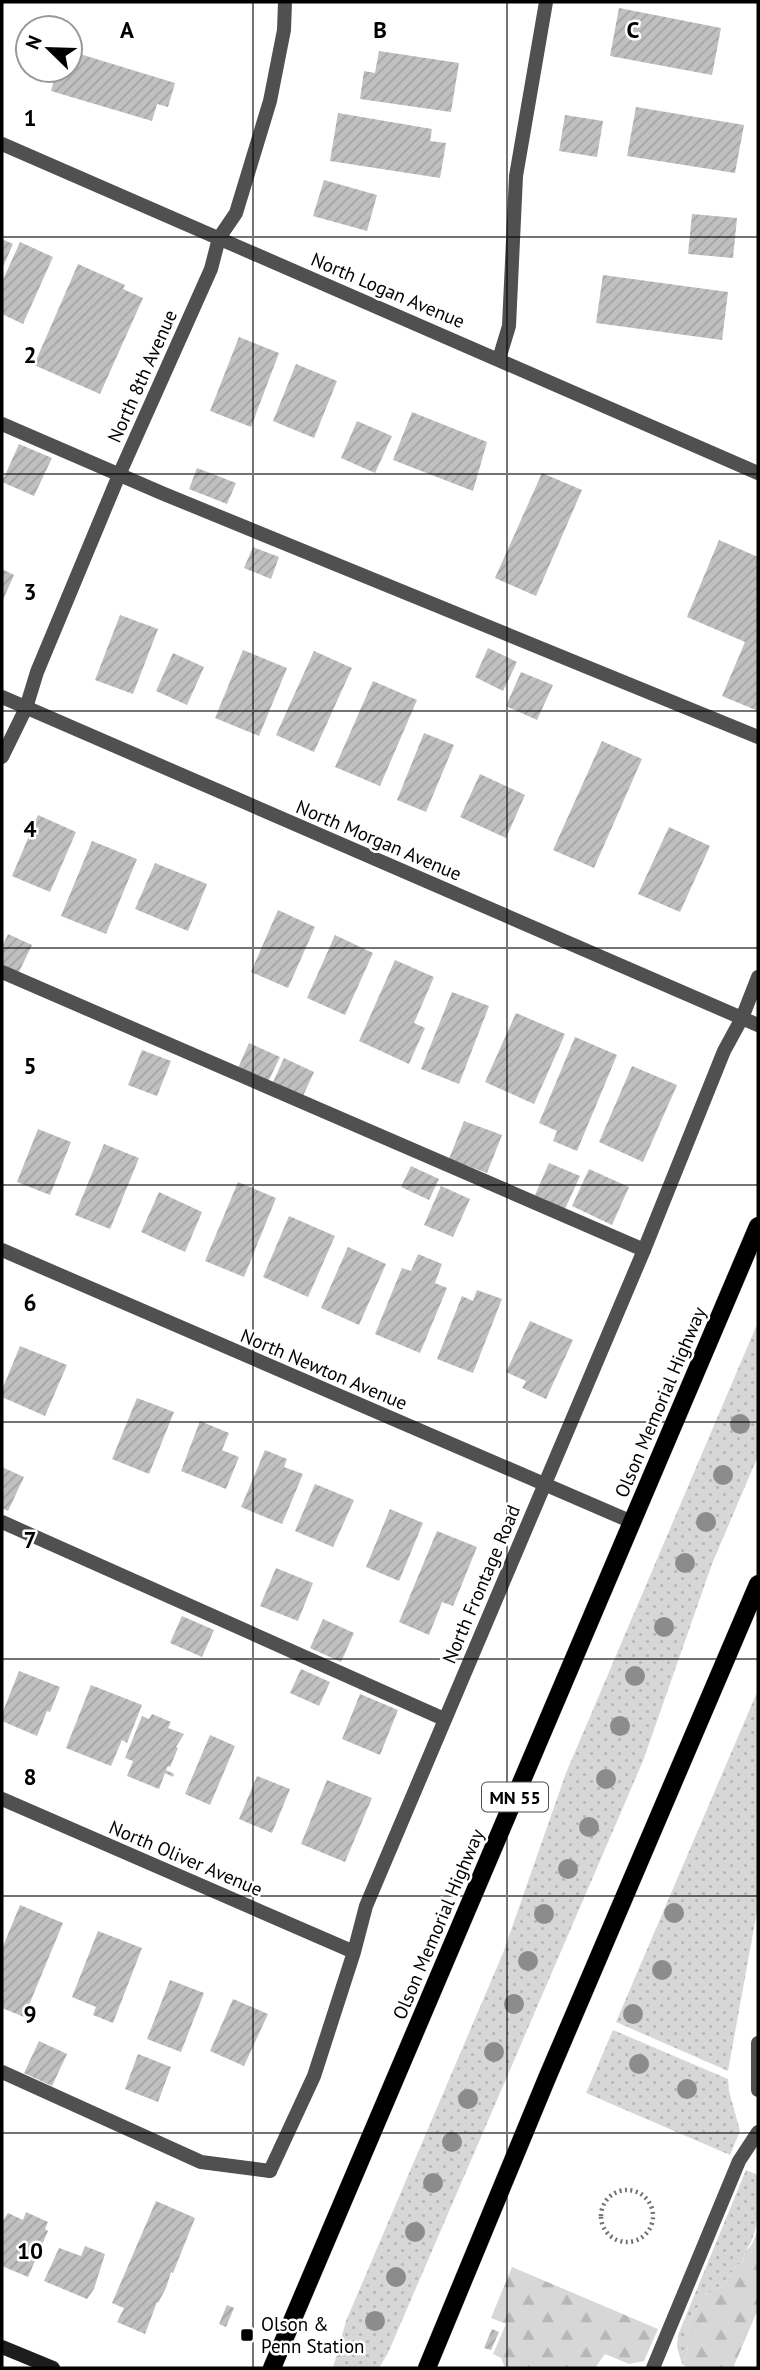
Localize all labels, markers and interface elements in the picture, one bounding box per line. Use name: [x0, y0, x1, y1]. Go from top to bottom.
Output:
north arrow: [14, 14, 84, 84]
text: A: [120, 15, 134, 44]
text: B: [373, 15, 387, 44]
text: C: [627, 15, 640, 44]
text: N: [20, 32, 47, 53]
text: 1: [23, 103, 37, 132]
street label: North Logan Avenue: [308, 247, 468, 333]
street label: North 8th Avenue: [102, 306, 182, 446]
text: 2: [23, 340, 37, 369]
text: 3: [23, 577, 37, 606]
street label: North Morgan Avenue: [293, 794, 465, 886]
text: 4: [23, 814, 37, 843]
text: 5: [23, 1051, 37, 1080]
text: 6: [23, 1288, 37, 1317]
street label: Olson Memorial Highway: [609, 1303, 711, 1501]
street label: North Newton Avenue: [237, 1323, 411, 1415]
street label: North Frontage Road: [437, 1501, 525, 1667]
text: 7: [23, 1525, 37, 1554]
text: 8: [23, 1762, 37, 1791]
road number: MN 55: [482, 1782, 548, 1812]
street label: North Oliver Avenue: [106, 1815, 266, 1901]
street label: Olson Memorial Highway: [387, 1825, 489, 2023]
text: 9: [23, 1999, 37, 2028]
text: 10: [17, 2236, 43, 2265]
place label: Olson & Penn Station: [261, 2312, 365, 2358]
marker: Olson & Penn Station: [239, 2327, 255, 2343]

